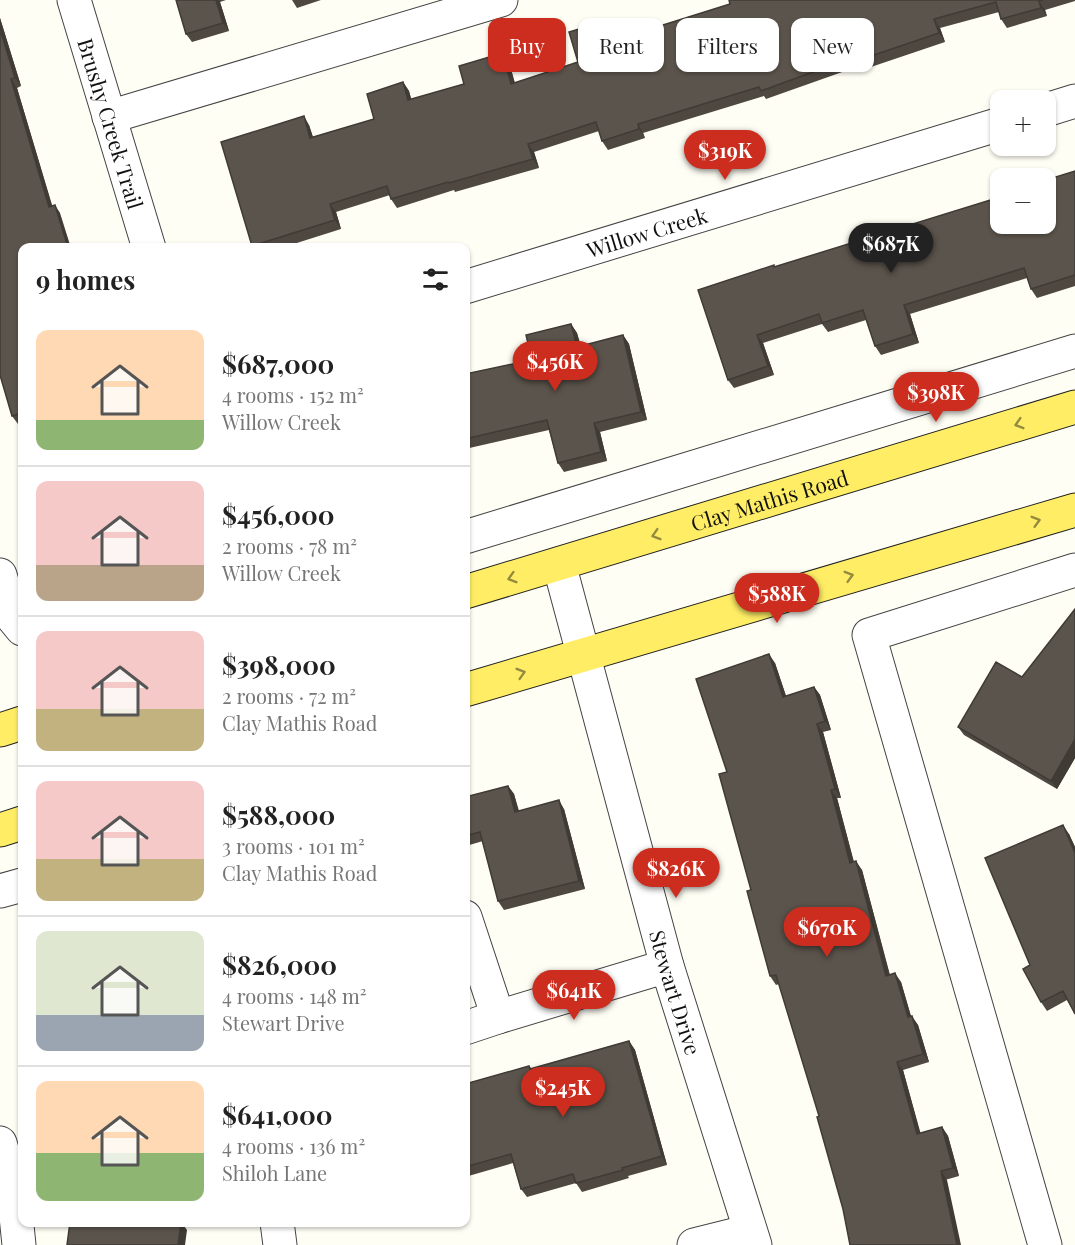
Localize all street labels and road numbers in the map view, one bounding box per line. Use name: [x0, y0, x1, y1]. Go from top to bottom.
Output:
street label: Brushy Creek Trail: [72, 35, 150, 212]
street label: Willow Creek: [582, 200, 711, 264]
street label: Clay Mathis Road: [687, 463, 851, 537]
street label: Stewart Drive: [644, 927, 708, 1058]

